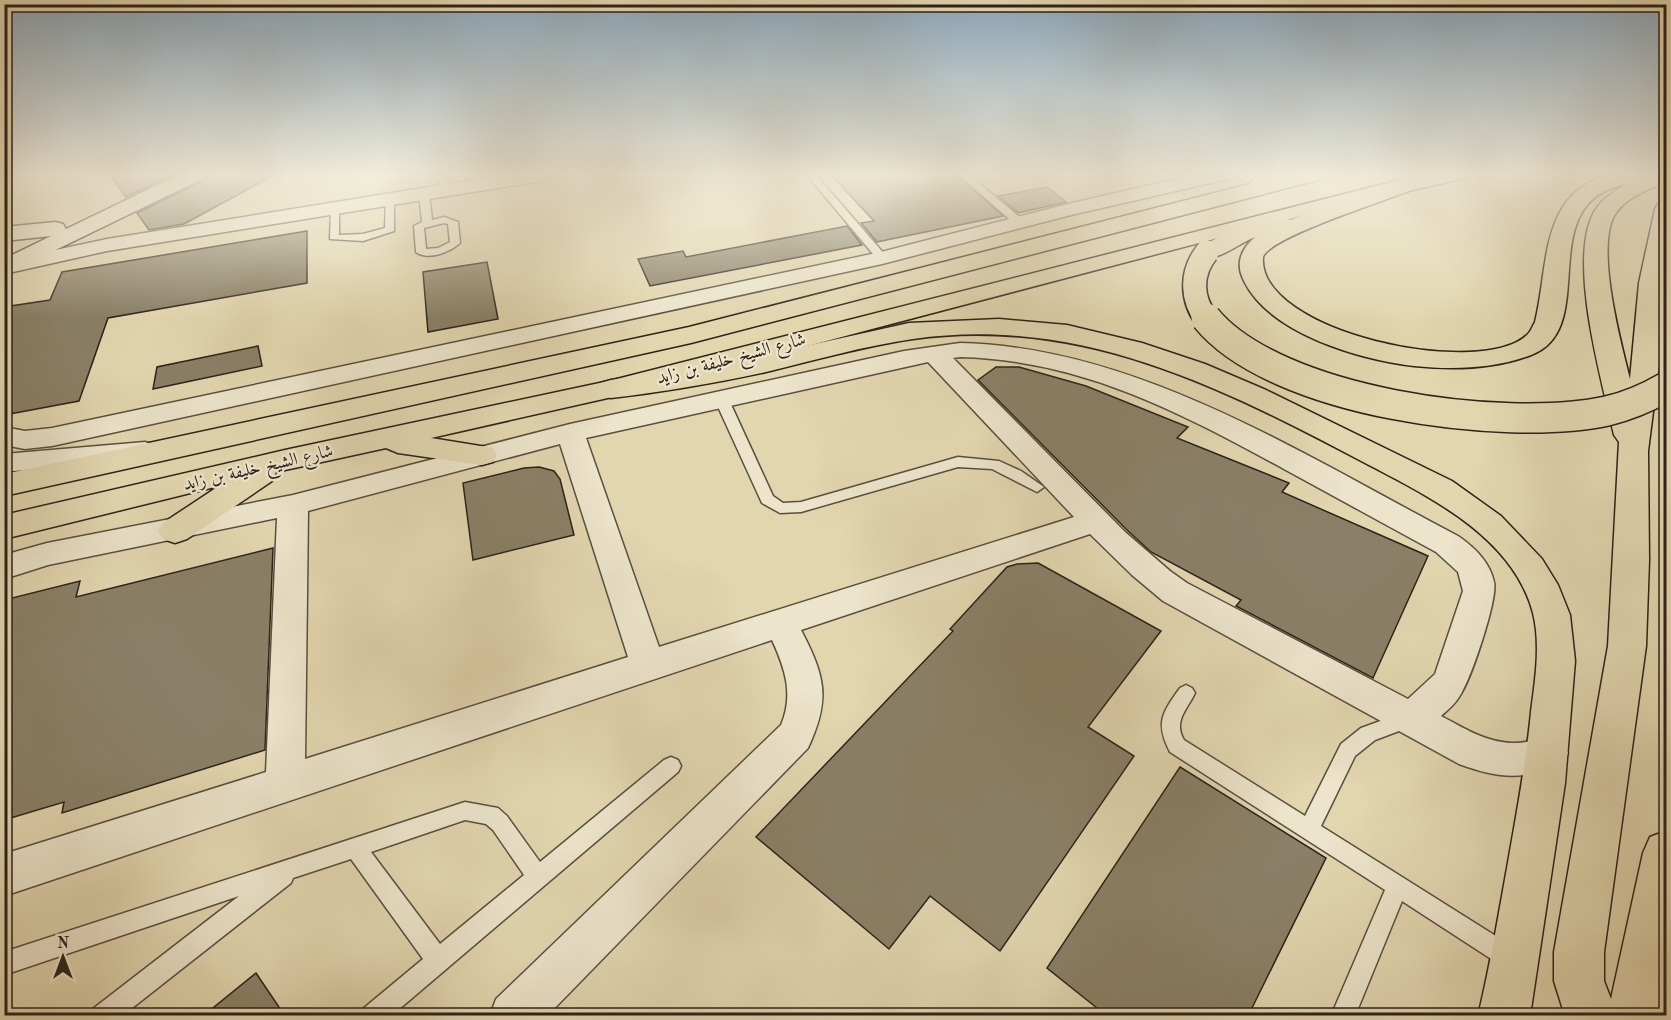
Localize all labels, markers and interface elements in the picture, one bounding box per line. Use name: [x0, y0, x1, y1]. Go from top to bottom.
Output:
street label: شارع الشيخ خليفة بن زايد: [655, 330, 809, 393]
street label: شارع الشيخ خليفة بن زايد: [182, 442, 336, 500]
north arrow: [33, 927, 93, 987]
text: N: [57, 936, 70, 952]

